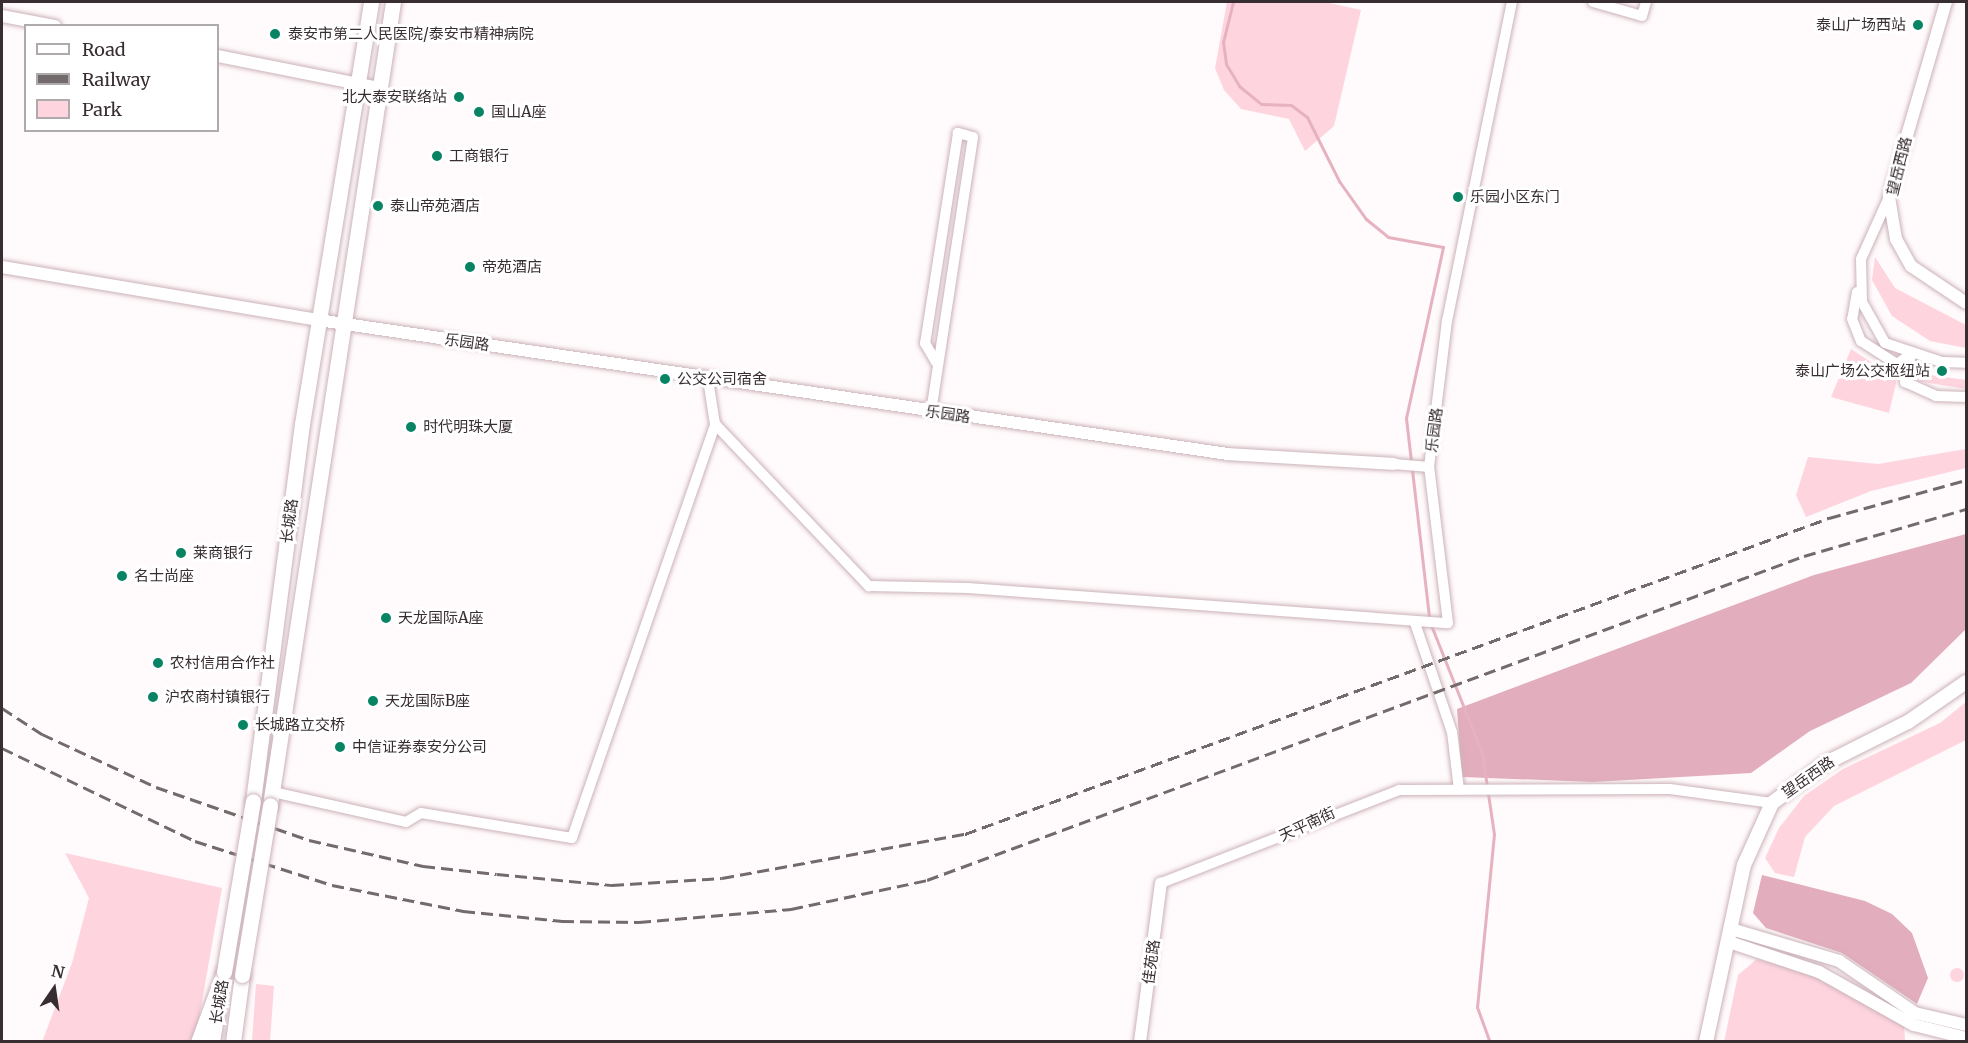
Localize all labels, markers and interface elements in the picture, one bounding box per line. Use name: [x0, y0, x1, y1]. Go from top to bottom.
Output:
place label: 泰山广场西站: [1816, 16, 1906, 34]
marker: 泰山广场西站: [1911, 18, 1925, 32]
legend: [24, 24, 219, 132]
marker: 泰安市第二人民医院/泰安市精神病院: [266, 25, 284, 43]
place label: 泰安市第二人民医院/泰安市精神病院: [288, 25, 534, 43]
text: Road: [82, 38, 126, 61]
text: Railway: [82, 68, 150, 91]
place label: 北大泰安联络站: [342, 88, 447, 106]
marker: 北大泰安联络站: [452, 90, 466, 104]
text: Park: [82, 98, 122, 121]
place label: 国山A座: [491, 103, 547, 121]
marker: 国山A座: [472, 105, 486, 119]
street label: 望岳西路: [1883, 135, 1915, 197]
place label: 工商银行: [449, 147, 509, 165]
marker: 工商银行: [430, 149, 444, 163]
place label: 乐园小区东门: [1470, 188, 1560, 206]
marker: 乐园小区东门: [1451, 190, 1465, 204]
place label: 泰山帝苑酒店: [390, 197, 480, 215]
marker: 泰山帝苑酒店: [371, 199, 385, 213]
place label: 帝苑酒店: [482, 258, 542, 276]
marker: 帝苑酒店: [463, 260, 477, 274]
street label: 乐园路: [443, 330, 491, 354]
place label: 泰山广场公交枢纽站: [1795, 362, 1930, 380]
marker: 泰山广场公交枢纽站: [1935, 364, 1949, 378]
place label: 公交公司宿舍: [677, 370, 767, 388]
marker: 公交公司宿舍: [658, 372, 672, 386]
street label: 乐园路: [924, 402, 972, 426]
street label: 乐园路: [1422, 407, 1446, 453]
place label: 时代明珠大厦: [423, 418, 513, 436]
marker: 时代明珠大厦: [404, 420, 418, 434]
street label: 长城路: [277, 497, 301, 545]
place label: 莱商银行: [193, 544, 253, 562]
marker: 莱商银行: [174, 546, 188, 560]
place label: 名士尚座: [134, 567, 194, 585]
marker: 名士尚座: [115, 569, 129, 583]
place label: 天龙国际A座: [398, 609, 484, 627]
marker: 天龙国际A座: [379, 611, 393, 625]
place label: 农村信用合作社: [170, 654, 275, 672]
marker: 农村信用合作社: [151, 656, 165, 670]
place label: 沪农商村镇银行: [165, 688, 270, 706]
marker: 沪农商村镇银行: [146, 690, 160, 704]
place label: 天龙国际B座: [385, 692, 470, 710]
marker: 天龙国际B座: [366, 694, 380, 708]
place label: 长城路立交桥: [255, 716, 345, 734]
marker: 长城路立交桥: [236, 718, 250, 732]
place label: 中信证券泰安分公司: [352, 738, 487, 756]
marker: 中信证券泰安分公司: [333, 740, 347, 754]
street label: 望岳西路: [1778, 752, 1838, 802]
street label: 天平南街: [1276, 803, 1338, 845]
street label: 佳苑路: [1139, 938, 1163, 986]
north arrow: [24, 959, 84, 1019]
text: N: [50, 960, 66, 983]
street label: 长城路: [206, 978, 232, 1026]

